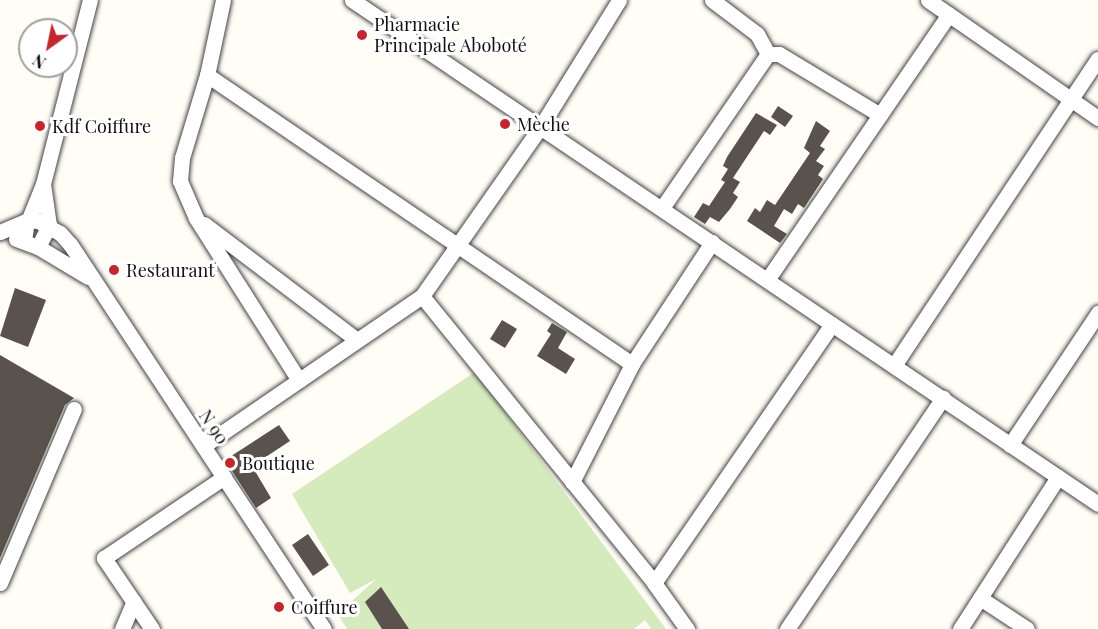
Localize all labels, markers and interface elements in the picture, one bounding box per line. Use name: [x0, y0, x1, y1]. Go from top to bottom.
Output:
place label: Pharmacie Principale Aboboté: [374, 14, 527, 57]
north arrow: [18, 18, 78, 78]
marker: Pharmacie Principale Aboboté: [355, 28, 369, 42]
text: N: [28, 50, 50, 74]
place label: Mèche: [517, 113, 570, 135]
place label: Kdf Coiffure: [52, 115, 151, 137]
marker: Mèche: [498, 117, 512, 131]
marker: Kdf Coiffure: [33, 119, 47, 133]
place label: Restaurant: [126, 259, 215, 281]
marker: Restaurant: [107, 263, 121, 277]
street label: N 90: [195, 406, 233, 448]
place label: Boutique: [242, 452, 315, 474]
marker: Boutique: [223, 456, 237, 470]
place label: Coiffure: [291, 596, 357, 618]
marker: Coiffure: [272, 600, 286, 614]

